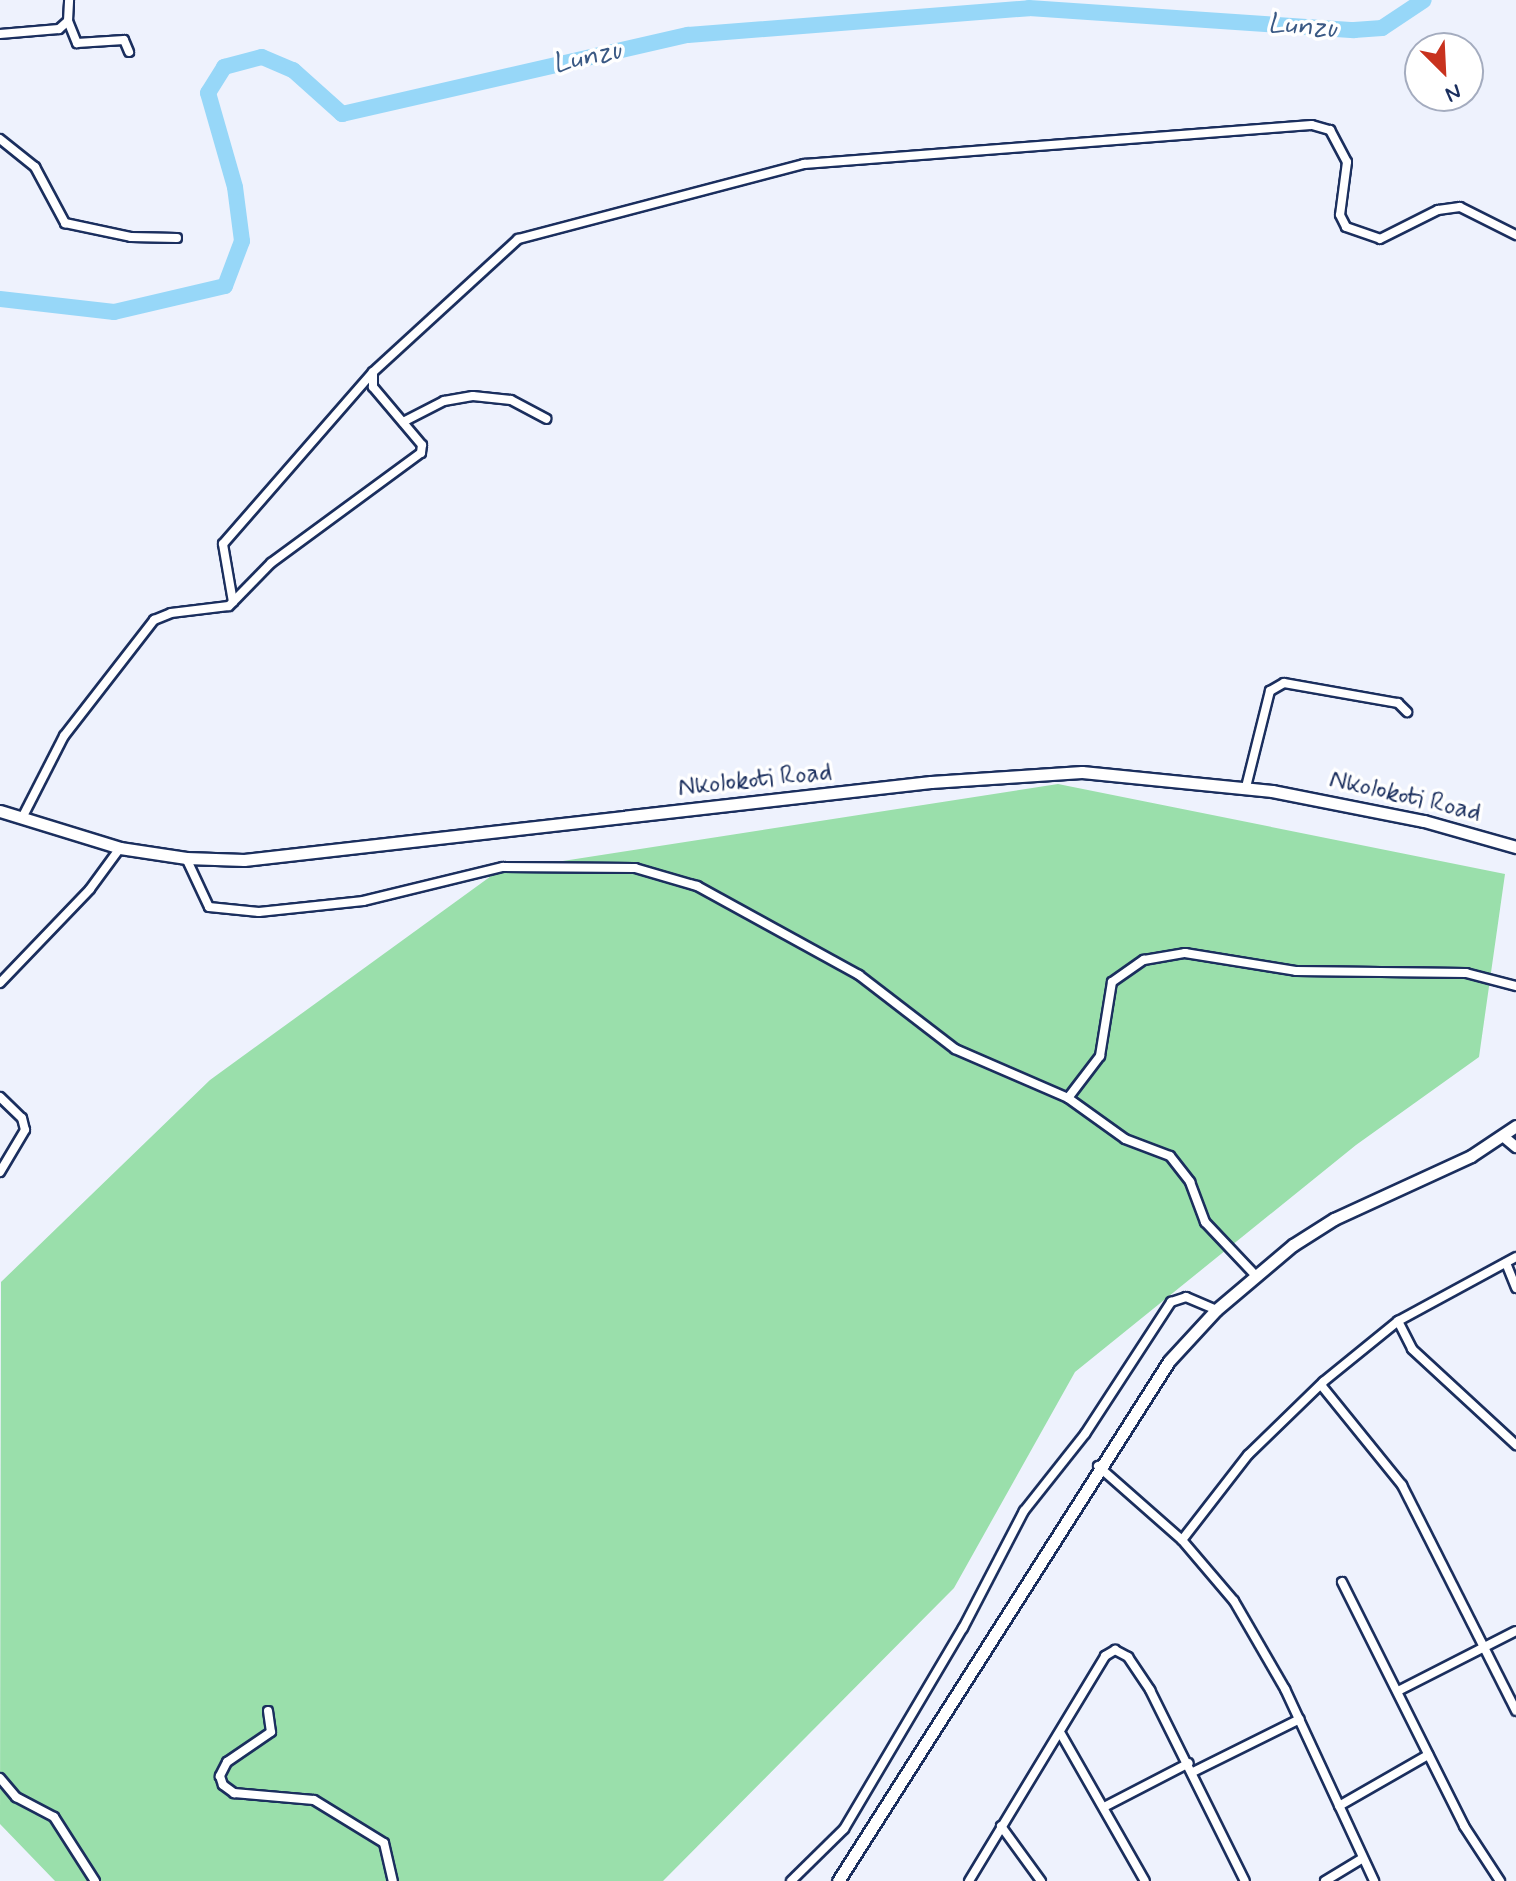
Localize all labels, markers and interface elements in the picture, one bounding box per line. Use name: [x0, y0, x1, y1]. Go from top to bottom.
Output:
water label: Lunzu: [1266, 8, 1338, 46]
north arrow: [1404, 32, 1484, 112]
water label: Lunzu: [549, 34, 625, 82]
text: N: [1441, 76, 1465, 108]
street label: Nkolokoti Road: [676, 757, 834, 805]
street label: Nkolokoti Road: [1326, 764, 1484, 830]

